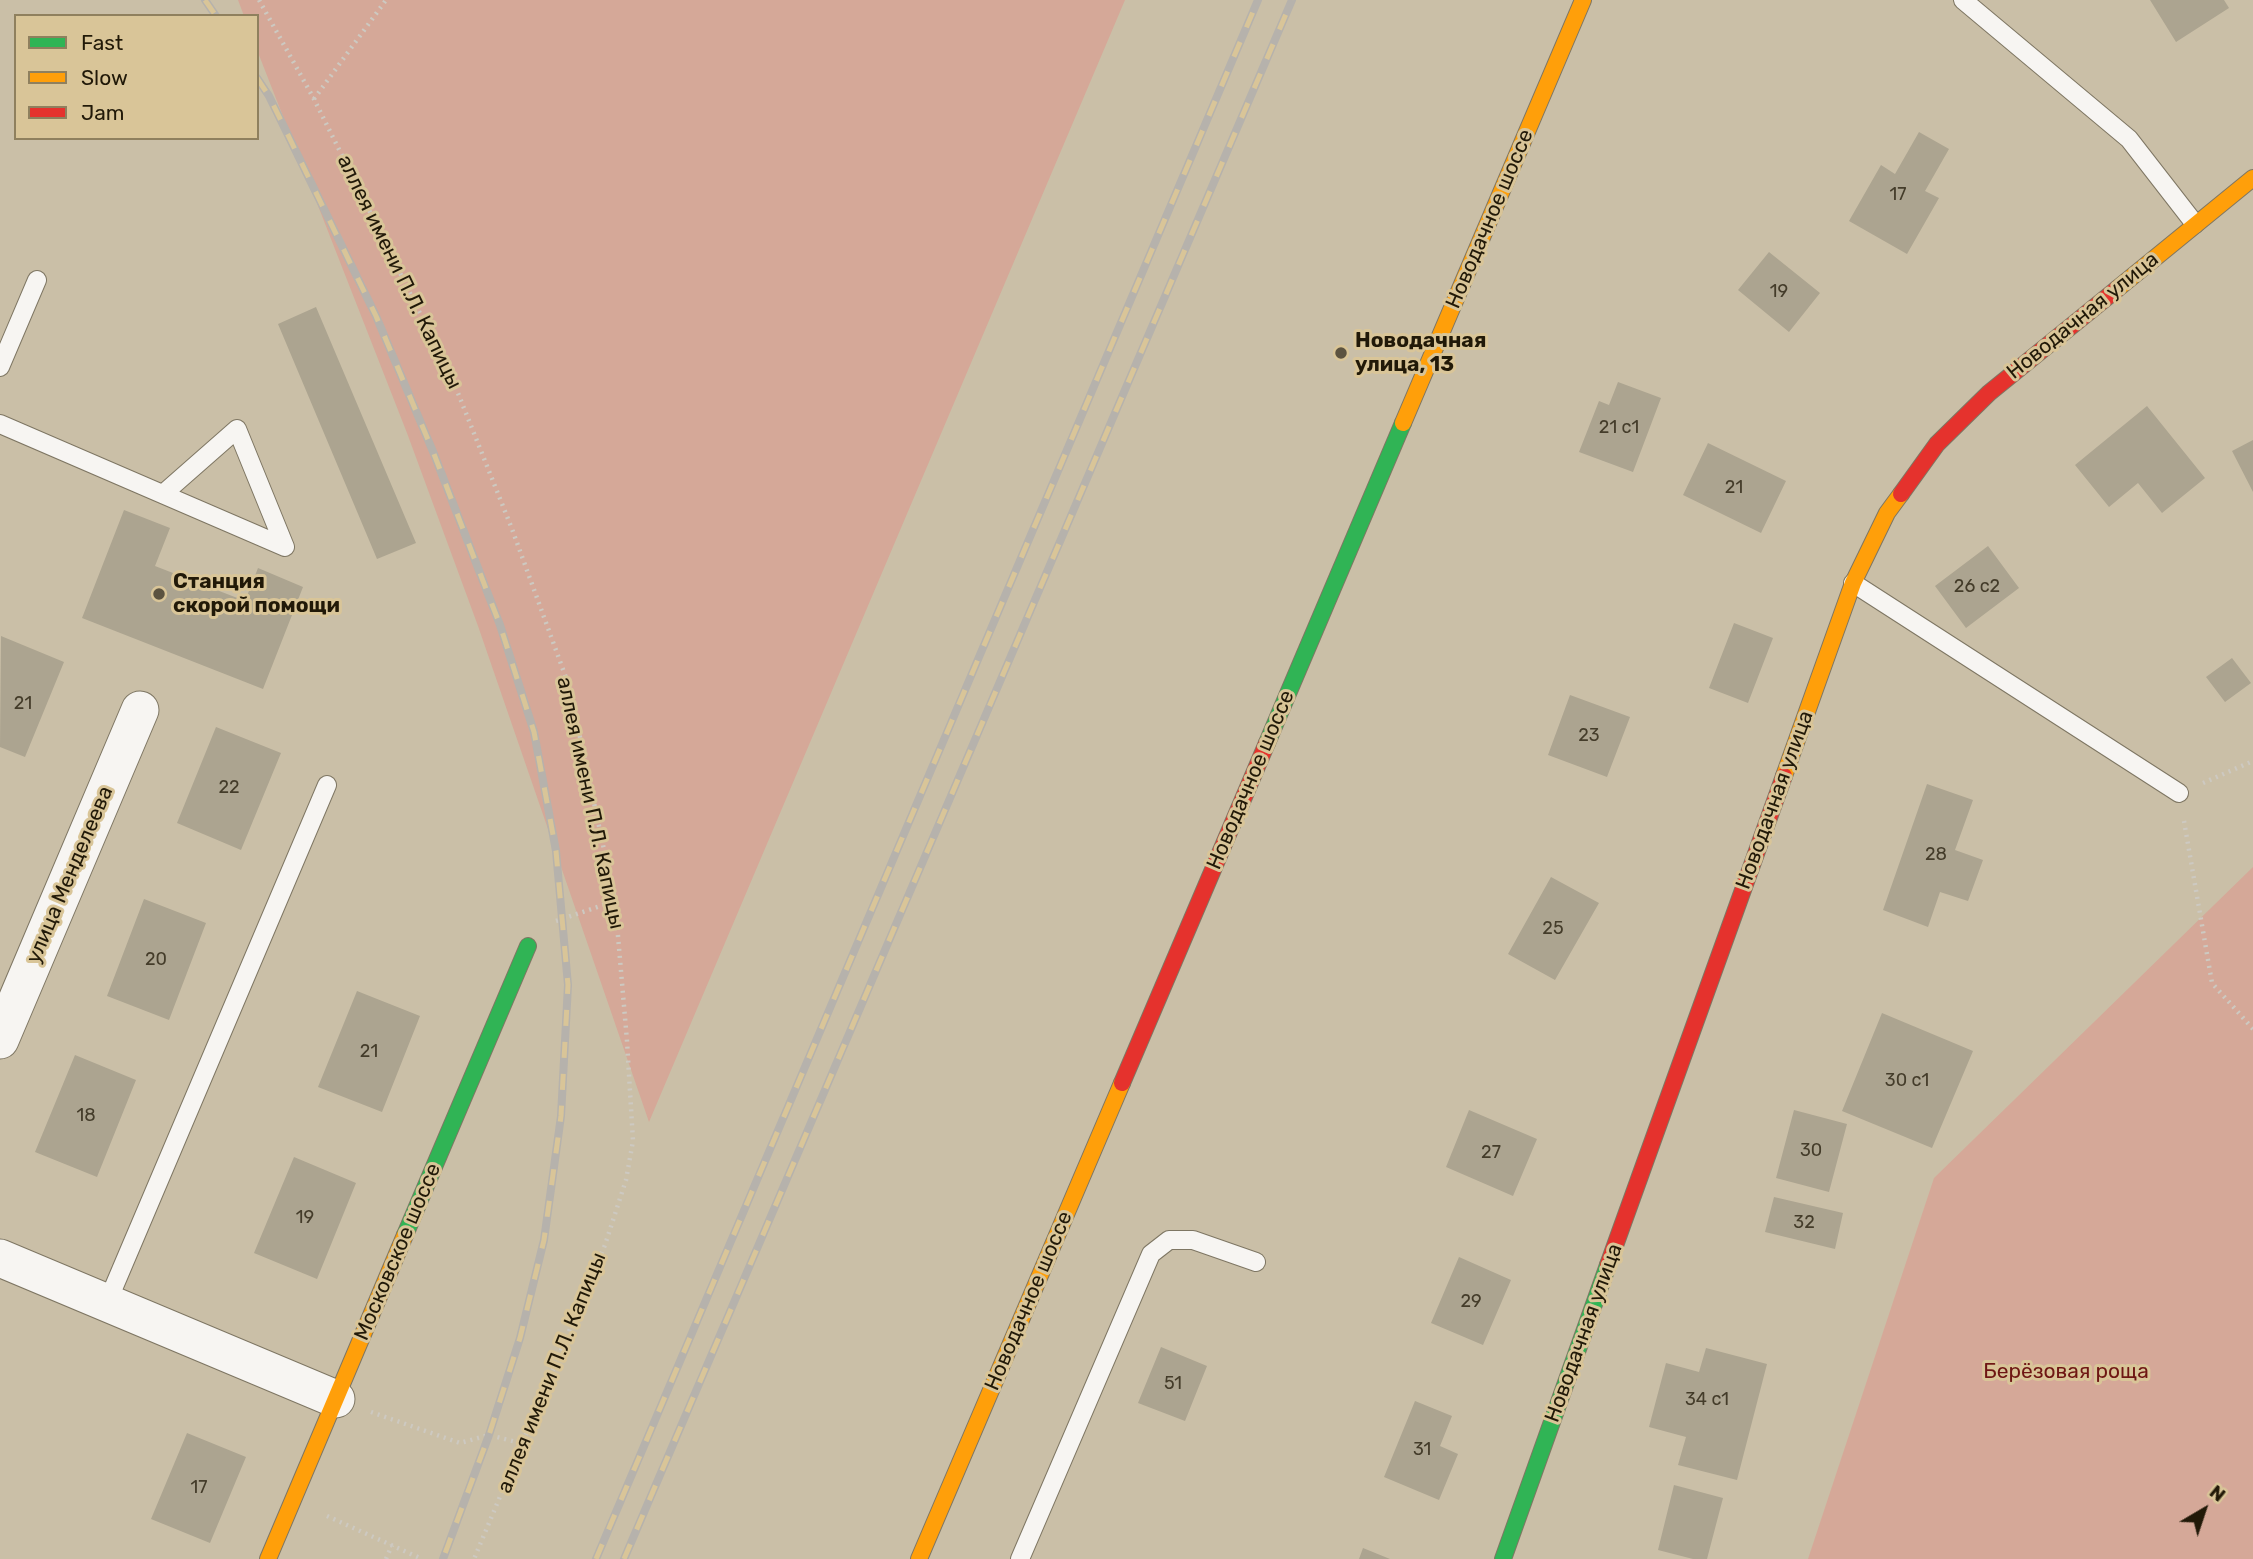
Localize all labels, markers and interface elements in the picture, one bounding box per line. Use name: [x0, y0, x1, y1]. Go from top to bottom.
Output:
legend: [14, 14, 259, 140]
text: Fast: [81, 30, 123, 55]
text: Slow: [81, 65, 128, 90]
text: Jam: [81, 100, 125, 125]
street label: Новодачное шоссе: [1441, 126, 1539, 312]
street label: аллея имени П.Л. Капицы: [331, 151, 467, 393]
house number: 17: [1890, 184, 1906, 206]
street label: Новодачная улица: [2002, 247, 2164, 385]
house number: 19: [1770, 281, 1788, 303]
place label: Новодачная улица, 13: [1355, 328, 1486, 378]
marker: Новодачная улица, 13: [1333, 345, 1349, 361]
house number: 21 с1: [1599, 417, 1639, 439]
house number: 21: [1725, 477, 1743, 499]
place label: Станция скорой помощи: [173, 569, 340, 619]
house number: 26 с2: [1954, 576, 2000, 598]
marker: Станция скорой помощи: [151, 586, 167, 602]
street label: аллея имени П.Л. Капицы: [551, 675, 629, 931]
street label: Новодачное шоссе: [1202, 687, 1300, 873]
house number: 21: [14, 693, 32, 715]
street label: Новодачная улица: [1731, 707, 1819, 893]
house number: 23: [1578, 725, 1600, 747]
house number: 22: [218, 777, 240, 799]
street label: улица Менделеева: [21, 783, 119, 967]
house number: 28: [1925, 844, 1947, 866]
house number: 25: [1542, 918, 1564, 940]
house number: 20: [145, 949, 167, 971]
house number: 21: [360, 1041, 378, 1063]
house number: 30 с1: [1885, 1070, 1929, 1092]
house number: 18: [76, 1105, 96, 1127]
house number: 30: [1800, 1140, 1822, 1162]
house number: 27: [1481, 1142, 1501, 1164]
street label: Московское шоссе: [349, 1160, 447, 1344]
house number: 19: [296, 1207, 314, 1229]
street label: Новодачное шоссе: [980, 1208, 1078, 1394]
house number: 32: [1793, 1212, 1815, 1234]
street label: Новодачная улица: [1540, 1240, 1628, 1426]
street label: аллея имени П.Л. Капицы: [492, 1249, 612, 1497]
house number: 29: [1460, 1291, 1482, 1313]
park label: Берёзовая роща: [1983, 1359, 2149, 1385]
house number: 51: [1164, 1373, 1182, 1395]
house number: 34 с1: [1685, 1389, 1729, 1411]
house number: 31: [1413, 1439, 1431, 1461]
north arrow: [2169, 1475, 2239, 1545]
house number: 17: [191, 1477, 207, 1499]
text: N: [2205, 1480, 2230, 1507]

